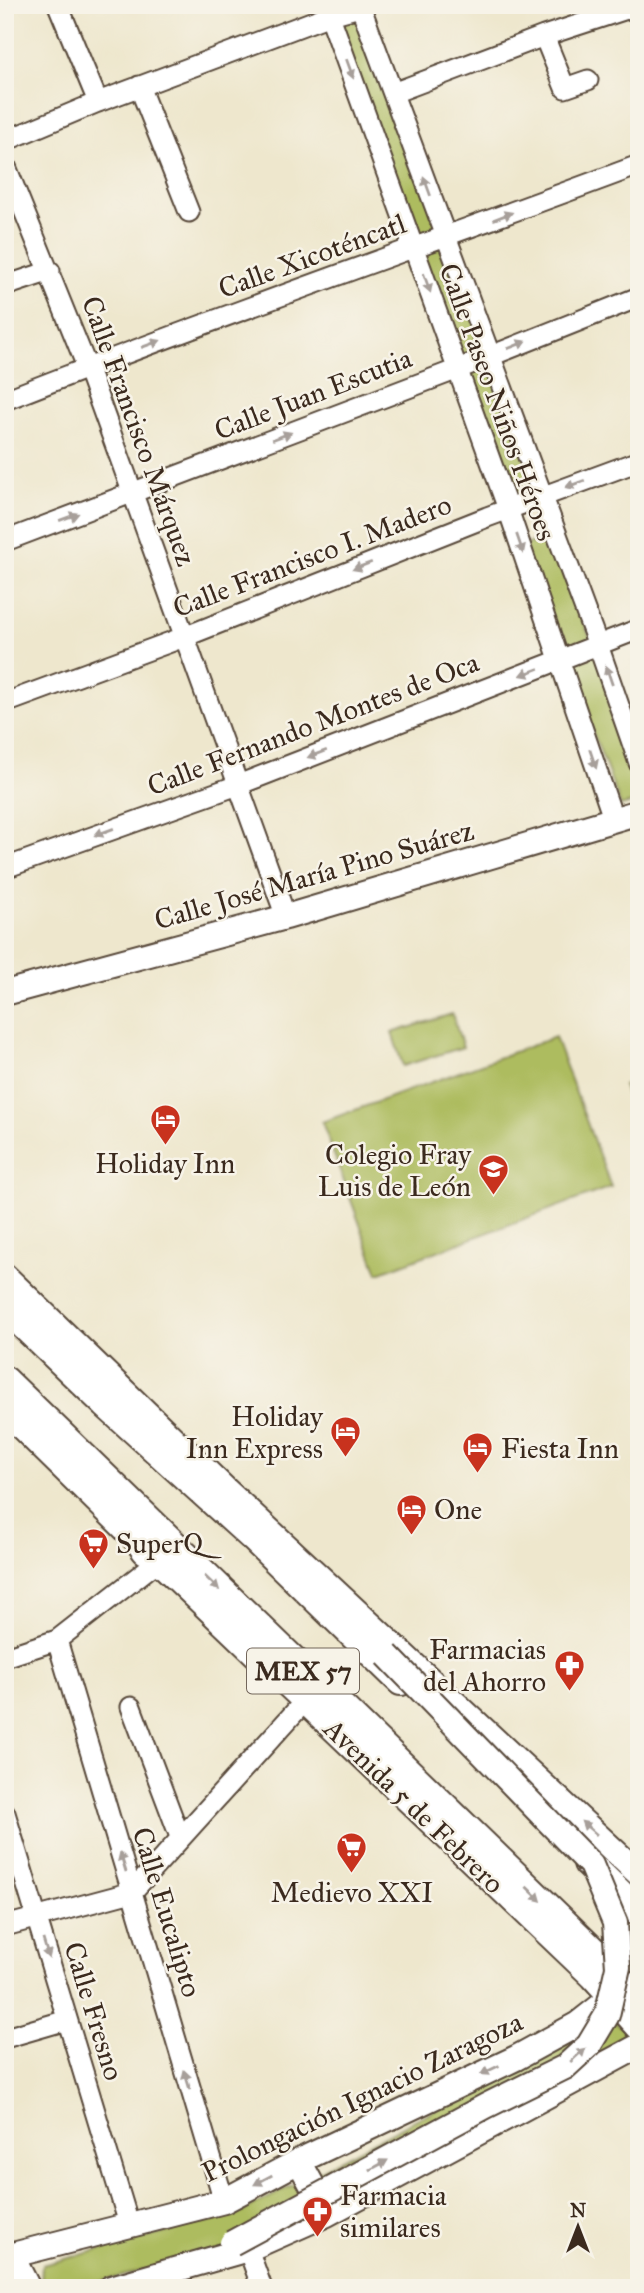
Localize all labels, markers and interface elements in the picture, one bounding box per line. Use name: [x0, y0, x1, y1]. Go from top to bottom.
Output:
one-way arrow: [344, 59, 355, 80]
one-way arrow: [421, 176, 432, 197]
street label: Calle Xicoténcatl: [213, 206, 411, 306]
one-way arrow: [493, 210, 514, 221]
street label: Calle Paseo Niños Héroes: [432, 259, 564, 545]
one-way arrow: [422, 273, 433, 294]
street label: Calle Francisco Márquez: [74, 291, 204, 571]
one-way arrow: [141, 338, 162, 349]
street label: Calle Juan Escutia: [209, 340, 417, 448]
one-way arrow: [507, 340, 528, 351]
one-way arrow: [271, 431, 292, 442]
one-way arrow: [564, 479, 585, 490]
street label: Calle Francisco I. Madero: [168, 487, 456, 625]
one-way arrow: [59, 511, 80, 522]
one-way arrow: [515, 533, 526, 554]
one-way arrow: [352, 561, 373, 572]
street label: Calle Fernando Montes de Oca: [142, 644, 484, 803]
one-way arrow: [603, 665, 614, 686]
one-way arrow: [519, 666, 540, 677]
one-way arrow: [307, 748, 328, 759]
one-way arrow: [588, 749, 599, 770]
street label: Calle José María Pino Suárez: [150, 813, 478, 937]
one-way arrow: [93, 827, 114, 838]
hotel icon: Holiday Inn: [148, 1102, 182, 1146]
place label: Colegio Fray Luis de León: [318, 1137, 472, 1204]
place label: Holiday Inn: [95, 1146, 235, 1181]
school or university icon: Colegio Fray Luis de León: [477, 1153, 511, 1197]
place label: Holiday Inn Express: [186, 1399, 324, 1466]
hotel icon: Holiday Inn Express: [329, 1415, 363, 1459]
hotel icon: Fiesta Inn: [461, 1431, 495, 1475]
place label: Fiesta Inn: [501, 1431, 619, 1466]
hotel icon: One: [394, 1492, 428, 1536]
place label: One: [434, 1492, 482, 1527]
supermarket icon: SuperQ: [76, 1526, 110, 1570]
place label: SuperQ: [116, 1526, 222, 1561]
one-way arrow: [203, 1574, 220, 1590]
place label: Farmacias del Ahorro: [423, 1632, 546, 1699]
road number: MEX 57: [247, 1648, 359, 1694]
pharmacy icon: Farmacias del Ahorro: [552, 1648, 586, 1692]
street label: Avenida 5 de Febrero: [316, 1710, 512, 1901]
one-way arrow: [580, 1821, 597, 1836]
street label: Calle Eucalipto: [125, 1823, 209, 2001]
supermarket icon: Medievo XXI: [335, 1831, 369, 1875]
one-way arrow: [117, 1851, 127, 1872]
place label: Medievo XXI: [271, 1875, 433, 1910]
one-way arrow: [525, 1886, 542, 1903]
one-way arrow: [42, 1938, 52, 1959]
street label: Calle Fresno: [56, 1938, 132, 2084]
street label: Prolongación Ignacio Zaragoza: [196, 2004, 528, 2190]
one-way arrow: [569, 2048, 586, 2063]
one-way arrow: [480, 2064, 500, 2076]
one-way arrow: [182, 2069, 192, 2090]
one-way arrow: [369, 2159, 389, 2171]
one-way arrow: [253, 2175, 273, 2186]
place label: Farmacia similares: [340, 2178, 447, 2245]
north arrow: [542, 2192, 612, 2262]
pharmacy icon: Farmacia similares: [300, 2194, 334, 2238]
text: N: [570, 2199, 586, 2222]

